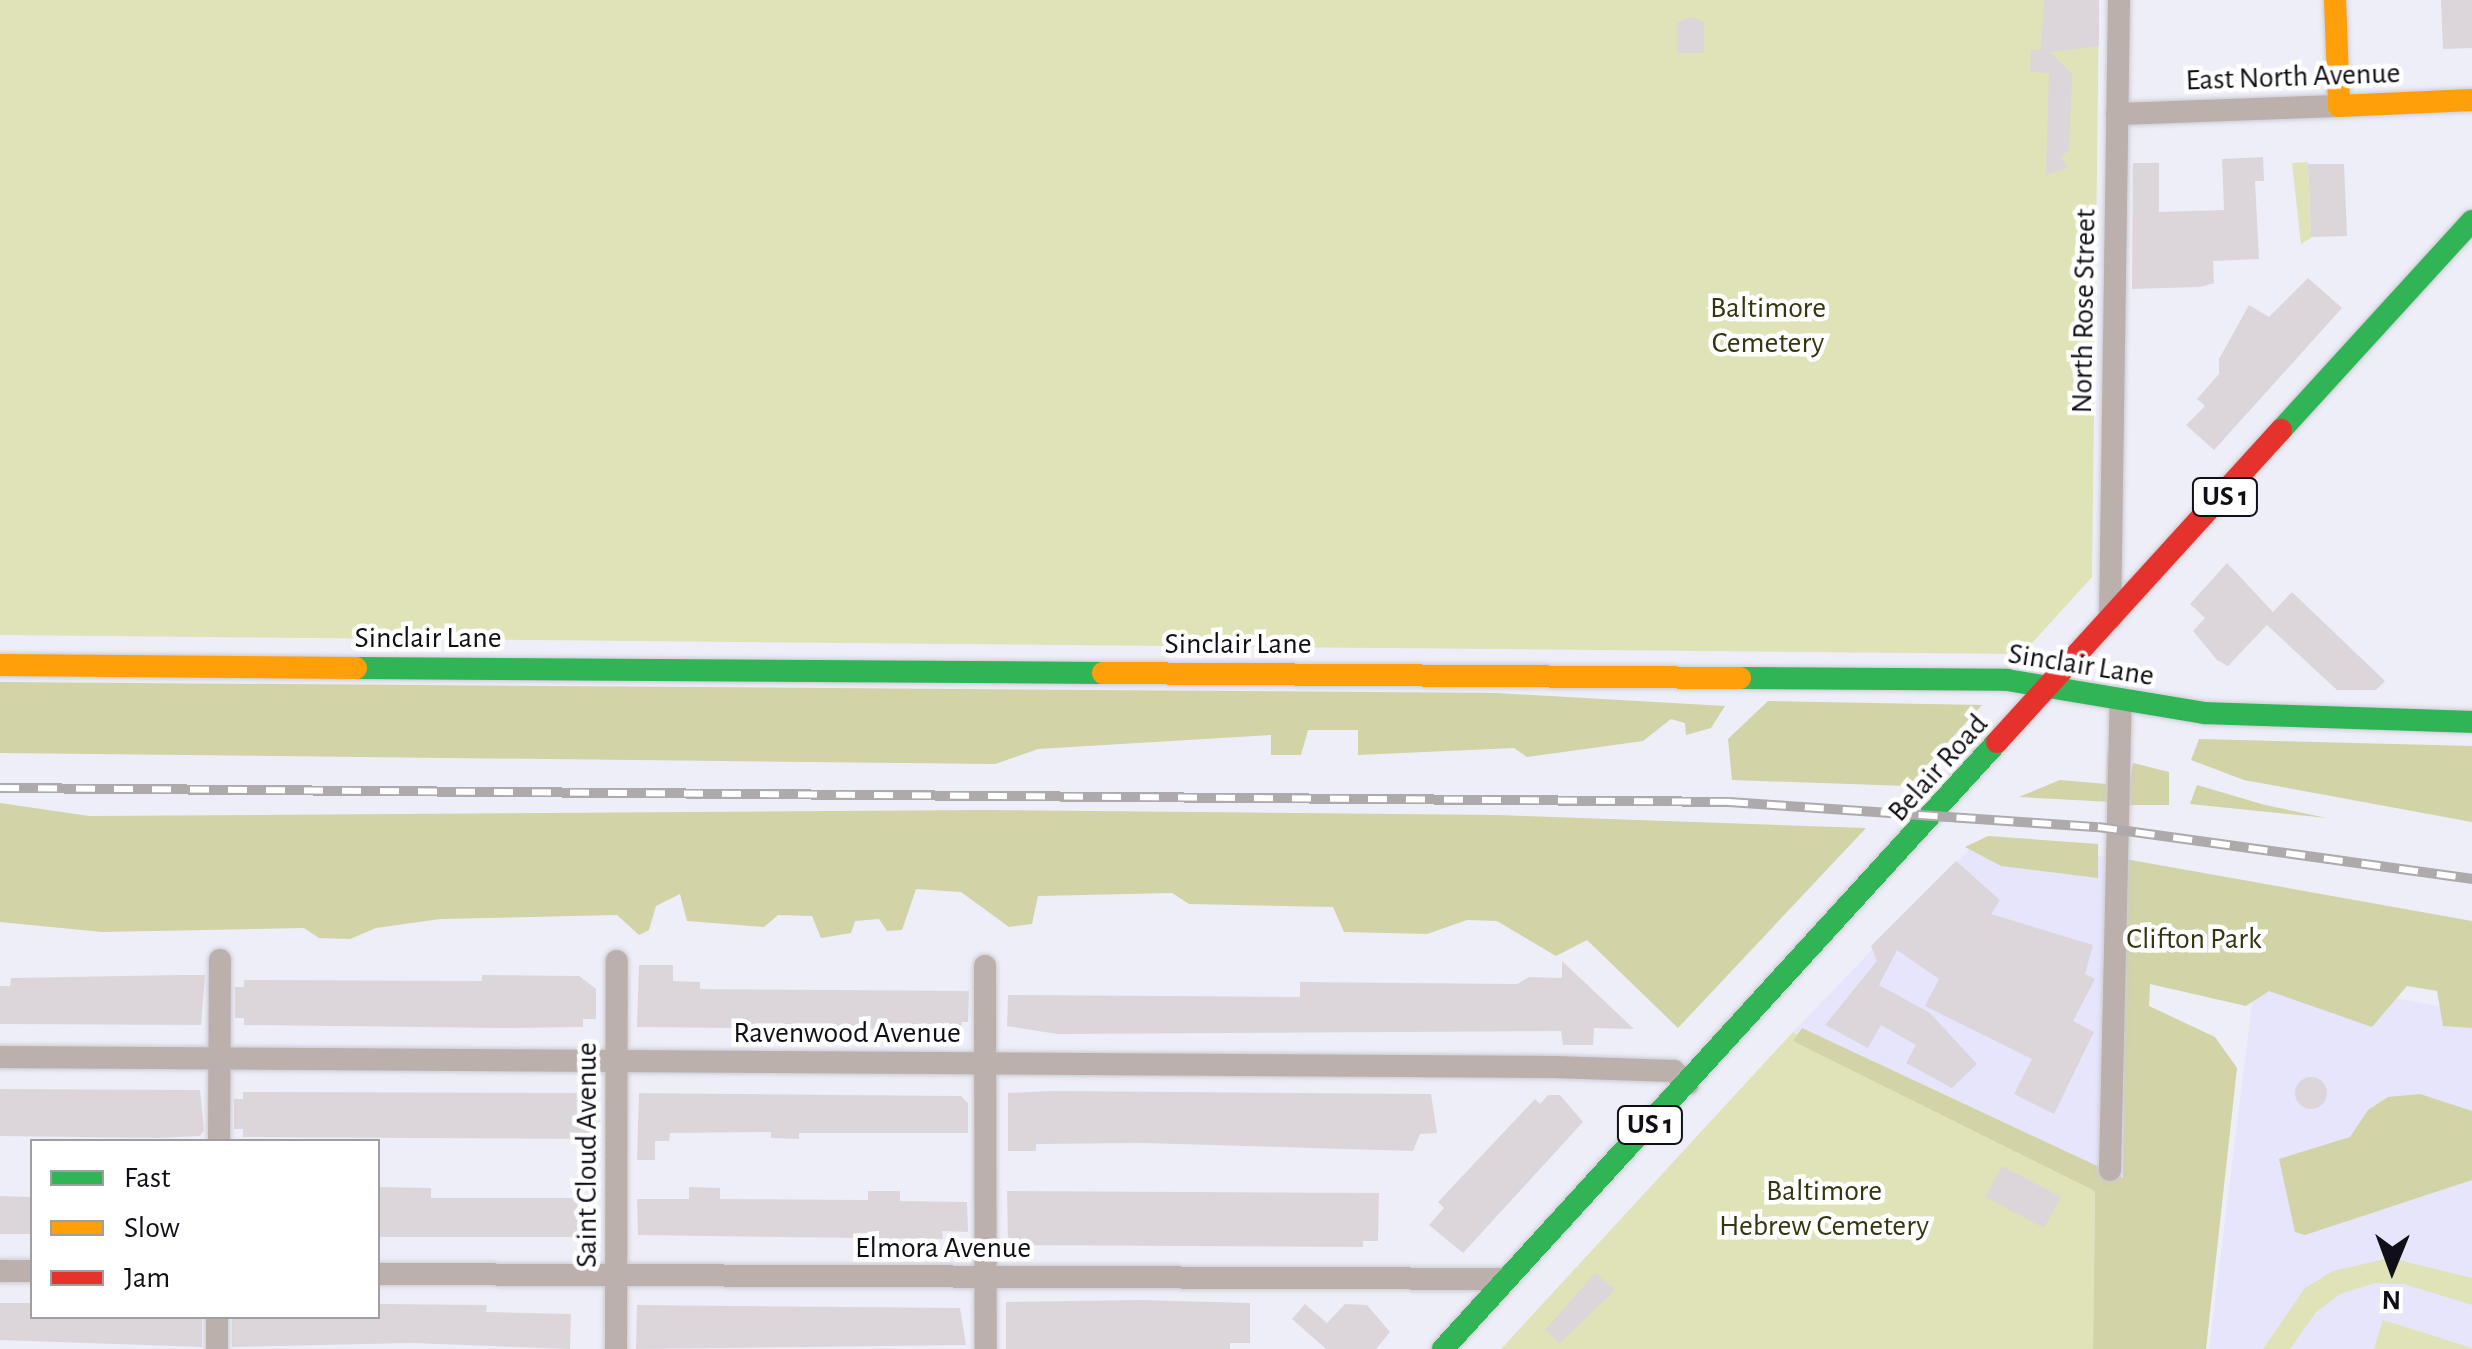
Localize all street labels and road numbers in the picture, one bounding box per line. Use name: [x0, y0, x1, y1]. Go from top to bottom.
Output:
street label: East North Avenue: [2185, 55, 2401, 99]
street label: North Rose Street: [2064, 208, 2104, 414]
road number: US 1: [2190, 474, 2260, 520]
street label: Sinclair Lane: [355, 620, 501, 656]
street label: Sinclair Lane: [1165, 626, 1311, 662]
street label: Sinclair Lane: [2006, 636, 2156, 694]
street label: Belair Road: [1880, 707, 1996, 829]
street label: Ravenwood Avenue: [733, 1015, 961, 1051]
street label: Saint Cloud Avenue: [569, 1042, 605, 1268]
road number: US 1: [1615, 1102, 1685, 1148]
street label: Elmora Avenue: [855, 1230, 1031, 1266]

